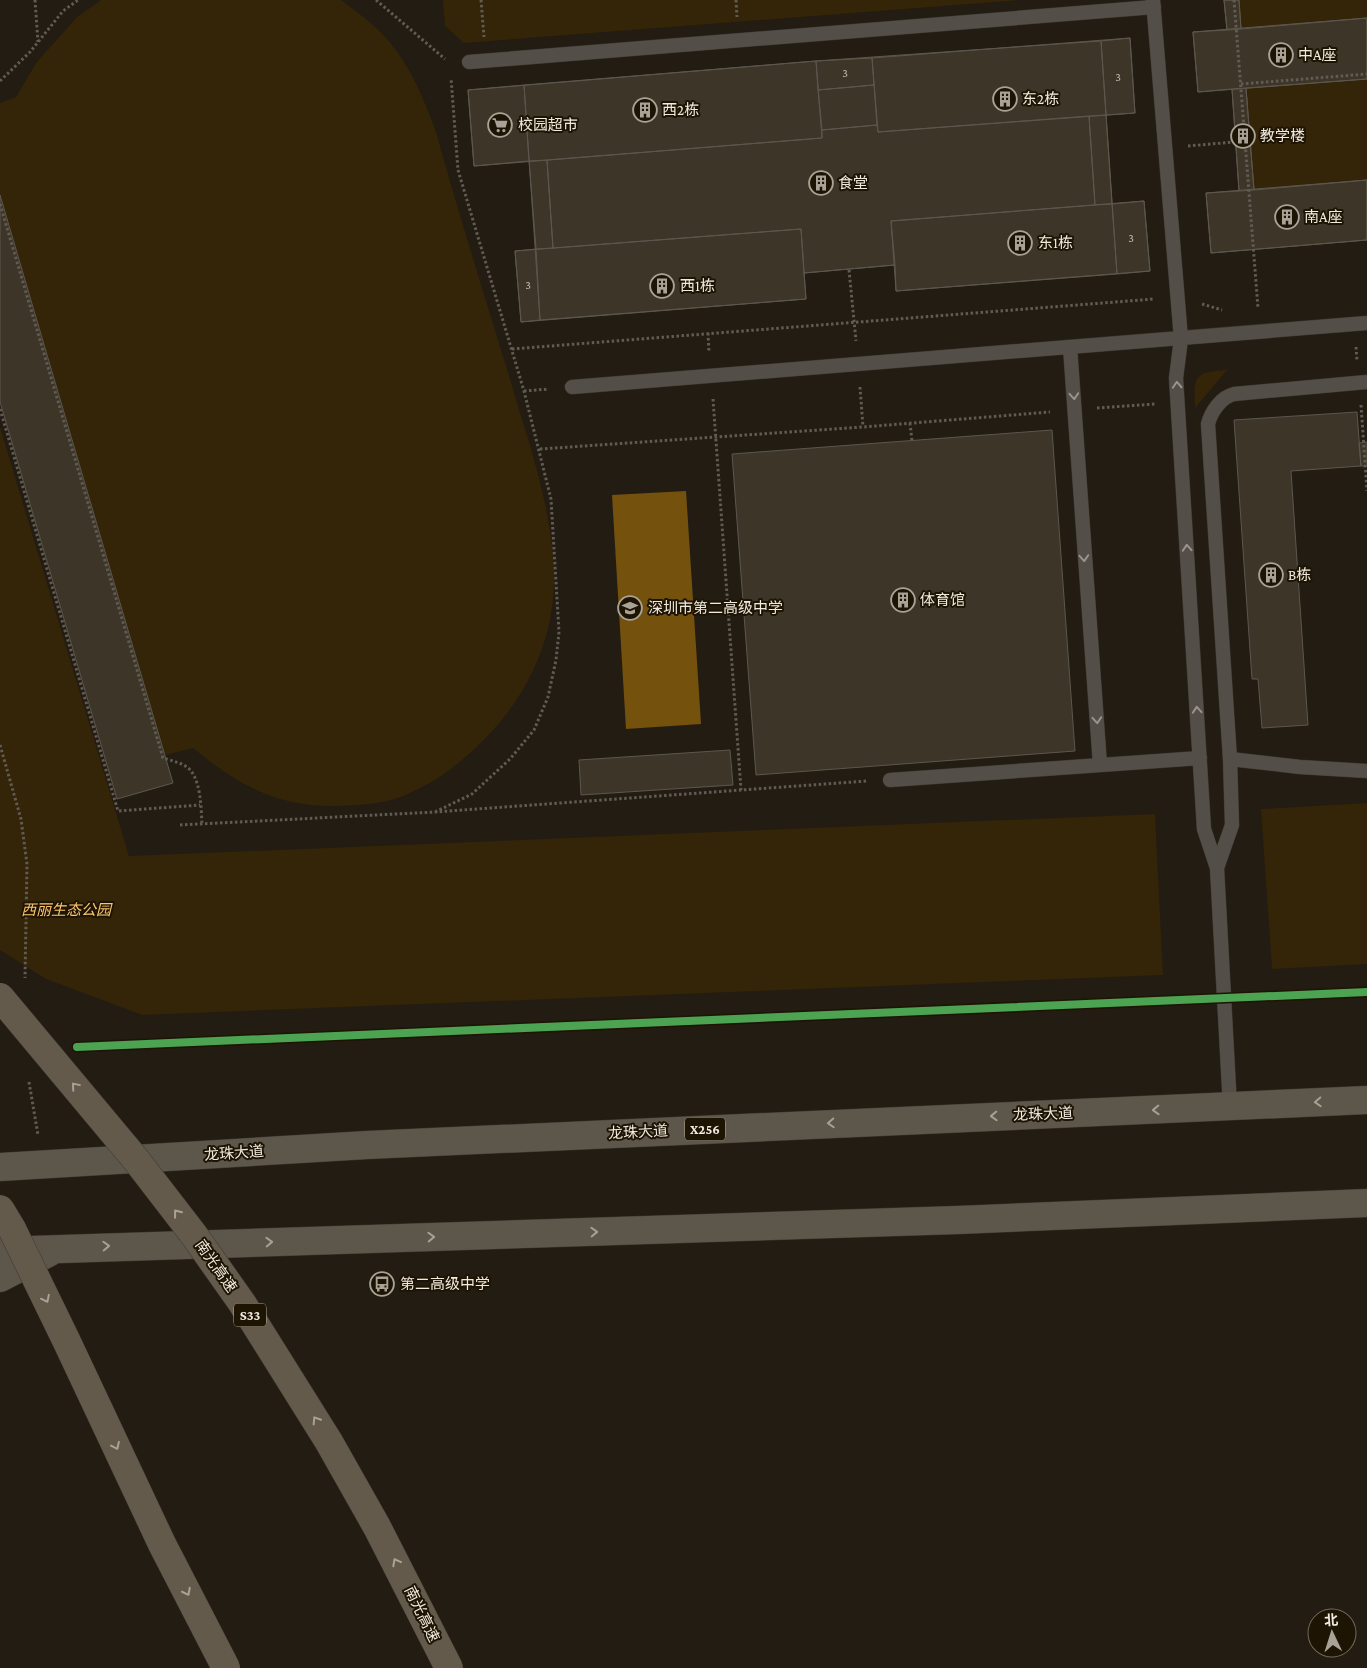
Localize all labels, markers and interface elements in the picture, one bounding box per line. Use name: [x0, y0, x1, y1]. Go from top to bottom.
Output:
building icon: 中A座: [1268, 42, 1294, 68]
place label: 中A座: [1298, 47, 1337, 63]
house number: 3: [842, 66, 848, 80]
house number: 3: [1115, 70, 1121, 84]
building icon: 东2栋: [992, 86, 1018, 112]
place label: 东2栋: [1022, 90, 1059, 107]
building icon: 西2栋: [632, 97, 658, 123]
place label: 西2栋: [662, 101, 699, 118]
supermarket icon: 校园超市: [487, 112, 513, 138]
place label: 校园超市: [518, 116, 578, 133]
building icon: 教学楼: [1230, 123, 1256, 149]
place label: 教学楼: [1260, 128, 1305, 144]
building icon: 食堂: [808, 170, 834, 196]
place label: 食堂: [838, 175, 868, 191]
building icon: 南A座: [1274, 204, 1300, 230]
place label: 南A座: [1304, 209, 1343, 225]
building icon: 东1栋: [1007, 230, 1033, 256]
house number: 3: [1128, 231, 1134, 245]
place label: 东1栋: [1038, 234, 1073, 251]
building icon: 西1栋: [649, 273, 675, 299]
place label: 西1栋: [680, 277, 715, 294]
house number: 3: [525, 278, 531, 292]
one-way arrow: [1171, 381, 1182, 389]
one-way arrow: [1068, 392, 1079, 400]
one-way arrow: [1181, 543, 1192, 551]
one-way arrow: [1079, 554, 1090, 562]
building icon: B栋: [1258, 562, 1284, 588]
place label: B栋: [1288, 566, 1311, 583]
building icon: 体育馆: [890, 587, 916, 613]
place label: 体育馆: [920, 592, 965, 608]
school or university icon: 深圳市第二高级中学: [617, 595, 643, 621]
place label: 深圳市第二高级中学: [648, 600, 783, 616]
one-way arrow: [1192, 706, 1203, 714]
one-way arrow: [1091, 716, 1102, 724]
park label: 西丽生态公园: [21, 902, 113, 918]
one-way arrow: [72, 1083, 81, 1092]
one-way arrow: [1314, 1097, 1322, 1108]
street label: 龙珠大道: [1013, 1104, 1073, 1123]
one-way arrow: [1152, 1104, 1160, 1115]
one-way arrow: [989, 1111, 997, 1122]
road number: X256: [685, 1118, 725, 1140]
one-way arrow: [827, 1118, 835, 1129]
street label: 龙珠大道: [608, 1121, 668, 1142]
street label: 龙珠大道: [203, 1142, 264, 1163]
one-way arrow: [174, 1210, 182, 1219]
one-way arrow: [590, 1226, 598, 1237]
one-way arrow: [427, 1231, 435, 1242]
one-way arrow: [265, 1236, 273, 1247]
street label: 南光高速: [192, 1237, 240, 1295]
one-way arrow: [103, 1241, 111, 1252]
bus stop icon: 第二高级中学: [369, 1271, 395, 1297]
place label: 第二高级中学: [400, 1276, 490, 1292]
one-way arrow: [40, 1294, 50, 1303]
road number: S33: [234, 1304, 266, 1326]
one-way arrow: [312, 1417, 322, 1426]
one-way arrow: [110, 1441, 120, 1450]
one-way arrow: [392, 1558, 402, 1567]
street label: 南光高速: [402, 1584, 442, 1644]
one-way arrow: [181, 1587, 191, 1596]
north arrow: [1307, 1608, 1357, 1658]
text: 北: [1324, 1612, 1339, 1629]

